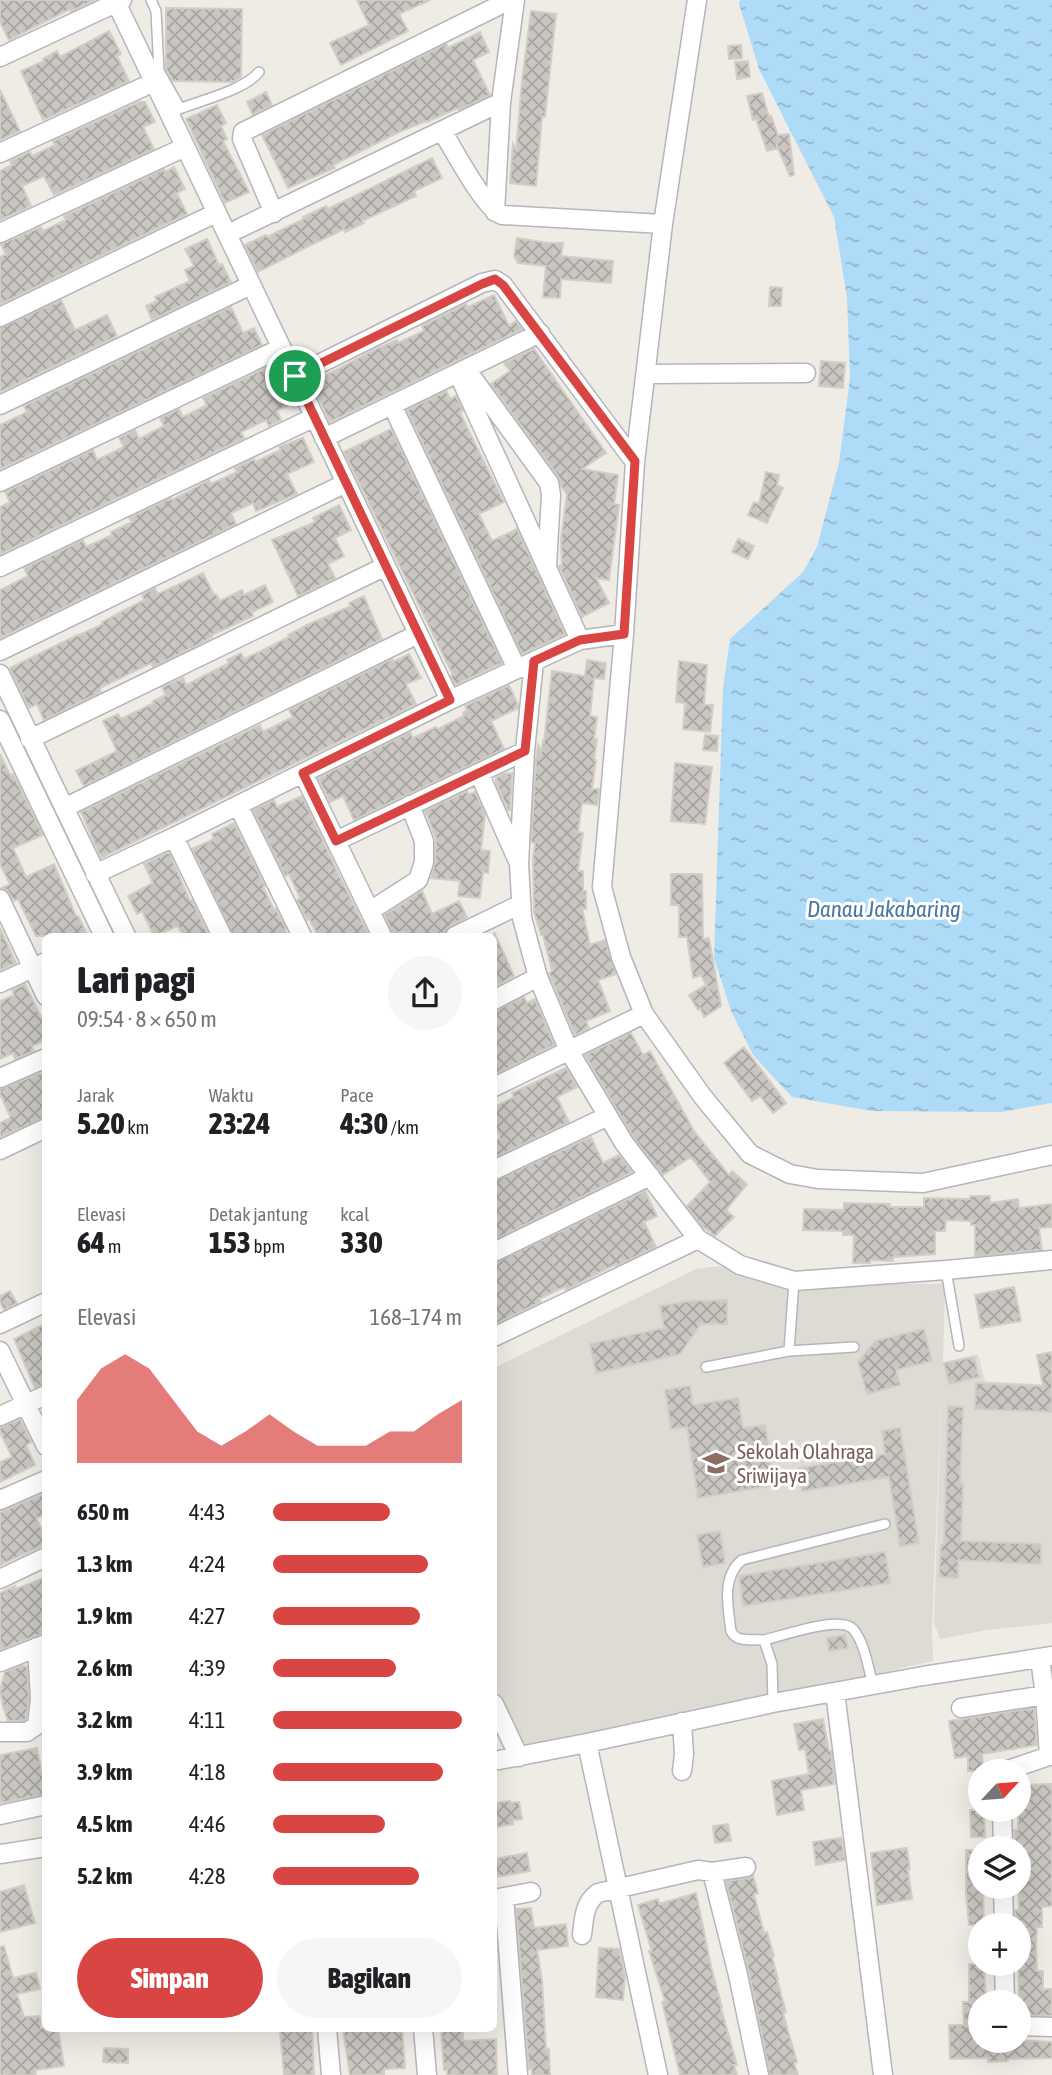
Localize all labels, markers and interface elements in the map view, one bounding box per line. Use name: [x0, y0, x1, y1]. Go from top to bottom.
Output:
pin: [265, 346, 325, 406]
icon: arrive: [276, 357, 314, 395]
water label: Danau Jakabaring: [807, 896, 961, 922]
button: share: [388, 956, 462, 1030]
text: Lari pagi: [77, 958, 195, 1001]
text: 09:54 · 8 × 650 m: [77, 1006, 217, 1032]
text: Jarak: [77, 1084, 114, 1106]
text: Waktu: [209, 1084, 254, 1106]
text: Pace: [340, 1084, 374, 1106]
text: 5.20: [77, 1106, 125, 1140]
text: 23:24: [209, 1106, 270, 1140]
text: 4:30: [340, 1106, 388, 1140]
text: km: [125, 1116, 149, 1138]
text: /km: [388, 1116, 419, 1138]
text: Elevasi: [77, 1203, 126, 1225]
text: Detak jantung: [209, 1203, 308, 1225]
text: kcal: [340, 1203, 369, 1225]
text: 64: [77, 1225, 105, 1259]
text: 153: [209, 1225, 251, 1259]
text: 330: [340, 1225, 383, 1259]
text: m: [105, 1235, 122, 1257]
text: bpm: [251, 1235, 285, 1257]
text: Elevasi: [77, 1304, 136, 1330]
text: 168–174 m: [369, 1304, 462, 1330]
place label: Sekolah Olahraga Sriwijaya: [737, 1439, 874, 1487]
school or university icon: Sekolah Olahraga Sriwijaya: [701, 1448, 731, 1478]
text: 650 m: [77, 1499, 129, 1525]
text: 4:43: [189, 1499, 226, 1525]
text: 1.3 km: [77, 1551, 133, 1577]
text: 4:24: [189, 1551, 226, 1577]
text: 1.9 km: [77, 1603, 133, 1629]
text: 4:27: [189, 1603, 226, 1629]
text: 2.6 km: [77, 1655, 133, 1681]
text: 4:39: [189, 1655, 226, 1681]
text: 3.2 km: [77, 1707, 133, 1733]
text: 4:11: [189, 1707, 226, 1733]
text: 3.9 km: [77, 1759, 133, 1785]
text: 4:18: [189, 1759, 226, 1785]
north arrow: [968, 1759, 1031, 1822]
map controls: [968, 1759, 1031, 2053]
text: 4.5 km: [77, 1811, 133, 1837]
text: 4:46: [189, 1811, 226, 1837]
button: layers: [968, 1836, 1031, 1899]
text: 5.2 km: [77, 1863, 133, 1889]
text: 4:28: [189, 1863, 226, 1889]
button: +: [968, 1913, 1031, 1976]
button: Simpan: [77, 1938, 263, 2018]
button: Bagikan: [277, 1938, 462, 2018]
button: −: [968, 1990, 1031, 2053]

